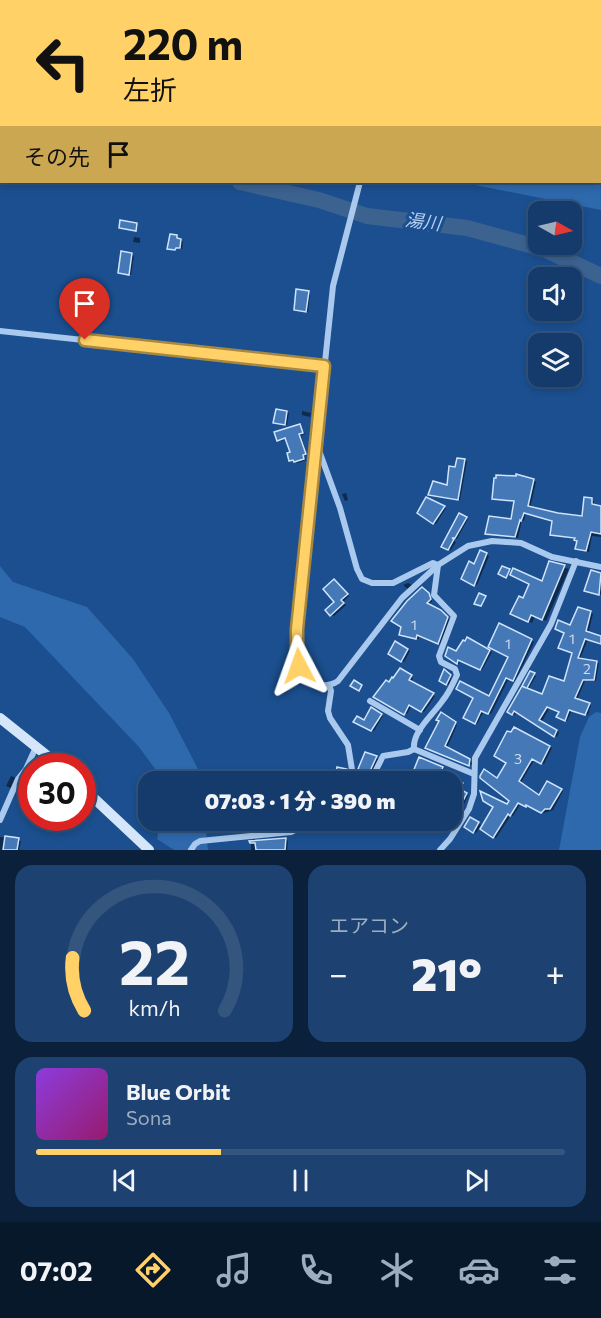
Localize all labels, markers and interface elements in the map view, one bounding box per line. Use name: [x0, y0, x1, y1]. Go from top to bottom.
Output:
text: 220 m: [123, 17, 243, 69]
icon: left: [24, 24, 102, 102]
text: 左折: [123, 73, 177, 106]
icon: arrive: [102, 138, 135, 171]
text: その先: [24, 143, 90, 170]
north arrow: [528, 201, 582, 255]
map controls: [528, 201, 582, 387]
water label: 湯川: [404, 208, 444, 234]
button: sound: [528, 267, 582, 321]
pin: [59, 278, 110, 340]
icon: arrive: [68, 287, 101, 320]
button: layers: [528, 333, 582, 387]
house number: 1: [411, 616, 417, 633]
house number: 1: [569, 630, 575, 647]
position arrow: [267, 634, 331, 698]
house number: 1: [505, 635, 511, 652]
house number: 2: [583, 660, 591, 677]
house number: 3: [514, 750, 522, 767]
speed limit sign: 30: [18, 753, 96, 831]
text: 07:03 · 1 分 · 390 m: [205, 787, 395, 814]
text: エアコン: [329, 913, 409, 937]
text: 22: [118, 922, 190, 998]
text: 21°: [411, 945, 482, 1000]
text: −: [329, 952, 348, 993]
text: +: [546, 952, 565, 993]
text: km/h: [128, 994, 180, 1020]
text: Blue Orbit: [126, 1078, 230, 1105]
text: Sona: [126, 1105, 172, 1129]
icon: previous: [108, 1164, 141, 1197]
icon: pause: [284, 1164, 317, 1197]
icon: next: [460, 1164, 493, 1197]
icon: directions: [132, 1249, 174, 1291]
icon: music: [213, 1249, 255, 1291]
icon: phone: [295, 1249, 337, 1291]
icon: climate: [376, 1249, 418, 1291]
icon: car: [458, 1249, 500, 1291]
icon: filters: [539, 1249, 581, 1291]
text: 07:02: [20, 1254, 93, 1287]

